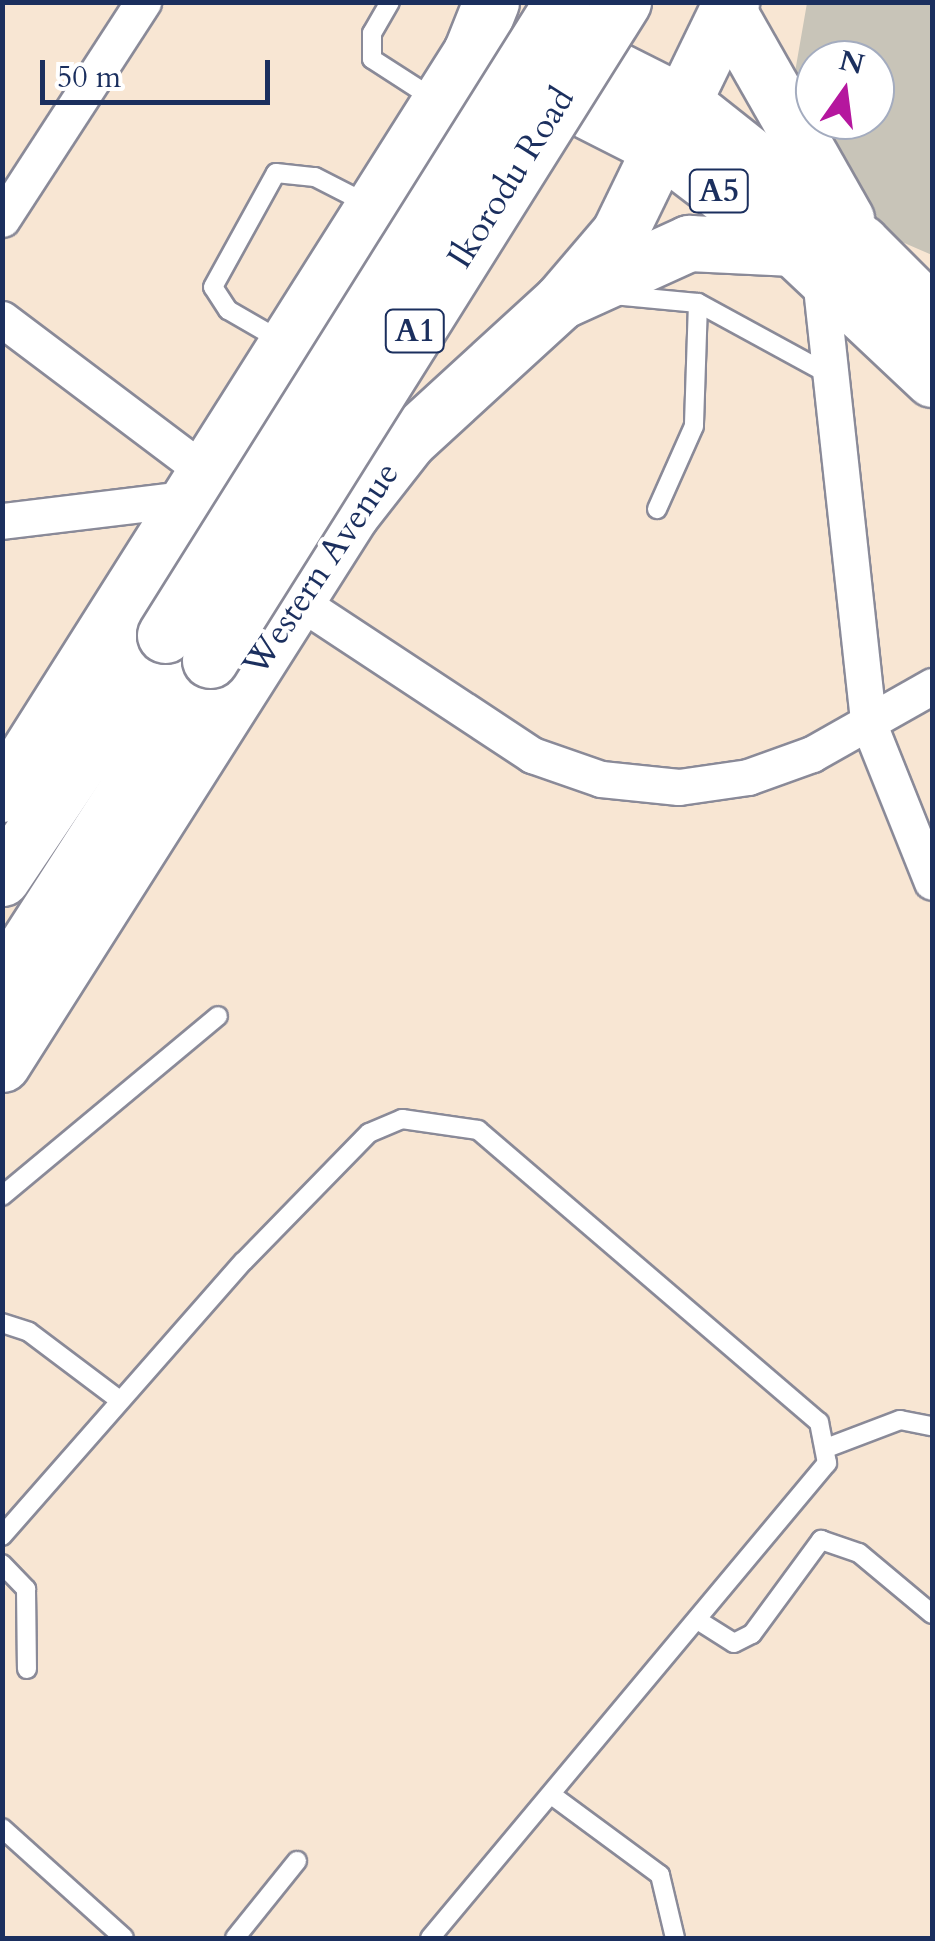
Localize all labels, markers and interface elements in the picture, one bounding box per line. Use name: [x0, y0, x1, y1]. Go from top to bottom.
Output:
scale bar: [45, 40, 275, 102]
north arrow: [795, 40, 895, 140]
text: N: [835, 41, 868, 84]
text: 50 m: [57, 57, 121, 98]
street label: Ikorodu Road: [439, 80, 583, 276]
road number: A5: [686, 164, 752, 218]
road number: A1: [382, 304, 448, 358]
street label: Western Avenue: [234, 454, 408, 684]

